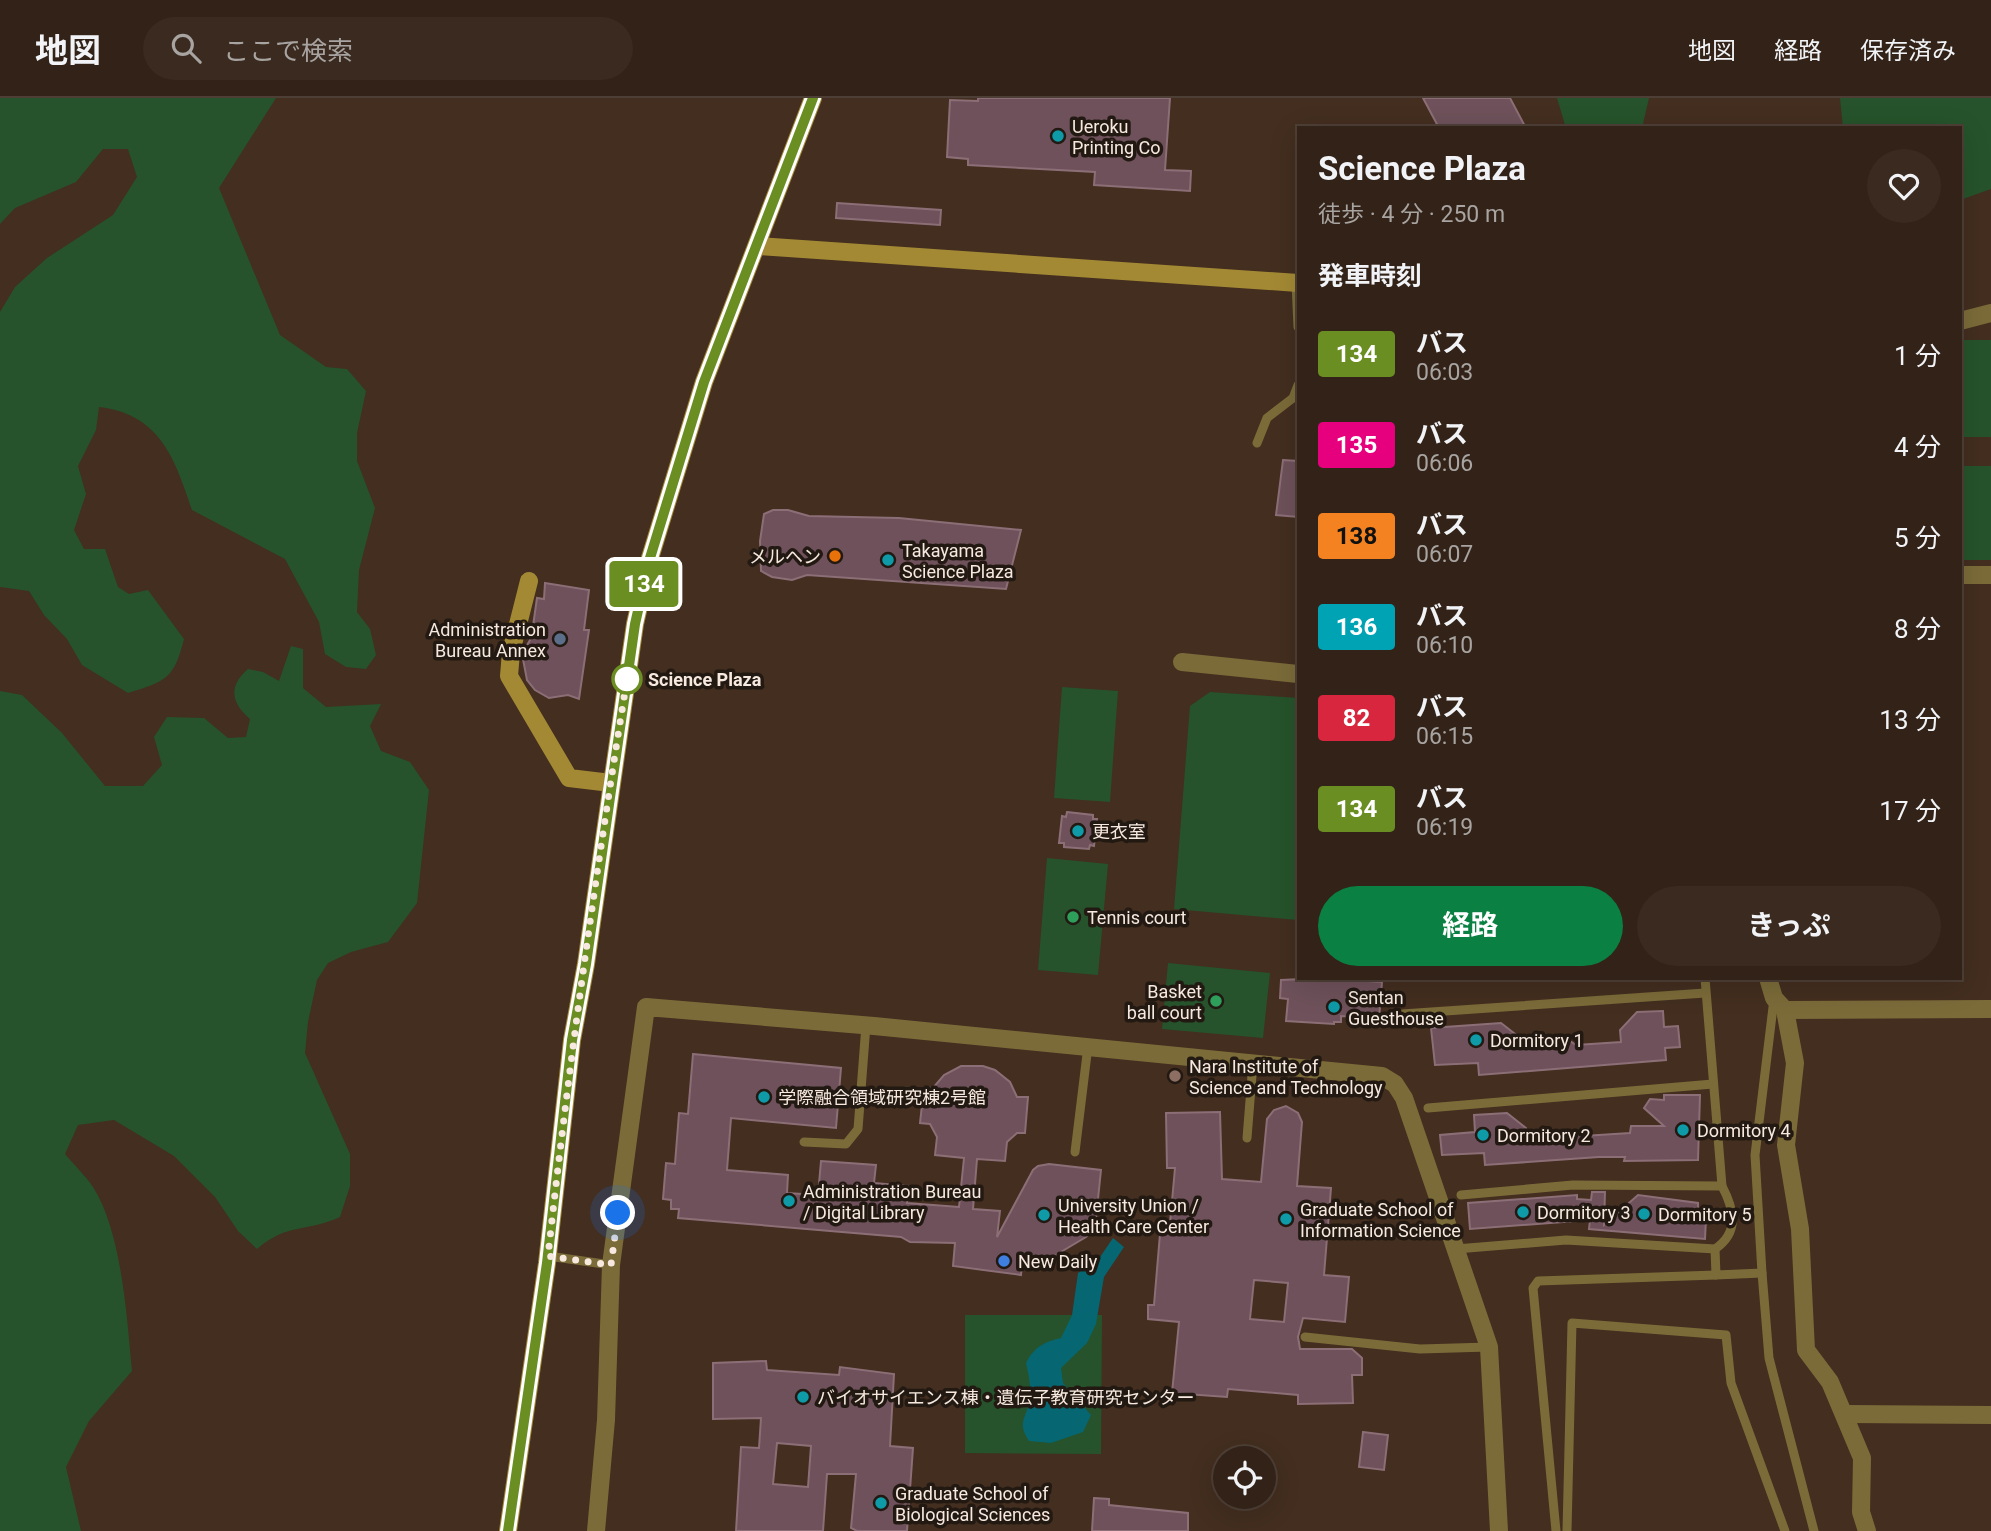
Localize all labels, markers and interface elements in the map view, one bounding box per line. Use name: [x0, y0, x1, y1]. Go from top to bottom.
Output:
search box: [143, 17, 633, 80]
icon: search: [167, 29, 205, 67]
text: 地図: [35, 31, 101, 70]
text: ここで検索: [223, 36, 353, 66]
text: 地図: [1688, 37, 1736, 65]
text: 経路: [1774, 37, 1822, 65]
text: 保存済み: [1860, 37, 1956, 65]
place label: Ueroku Printing Co: [1072, 116, 1161, 158]
marker: Ueroku Printing Co: [1050, 128, 1066, 144]
text: Science Plaza: [1318, 149, 1526, 188]
button: heart: [1867, 149, 1941, 223]
text: 徒歩 · 4 分 · 250 m: [1318, 201, 1505, 228]
text: 発車時刻: [1318, 261, 1422, 291]
text: バス: [1416, 328, 1468, 358]
text: 134: [1336, 340, 1377, 368]
text: 1 分: [1894, 341, 1941, 371]
text: 06:03: [1416, 359, 1473, 386]
text: バス: [1416, 419, 1468, 449]
text: 135: [1336, 431, 1377, 459]
text: 4 分: [1894, 432, 1941, 462]
text: 06:06: [1416, 450, 1473, 477]
text: バス: [1416, 510, 1468, 540]
text: 138: [1336, 522, 1377, 550]
text: 5 分: [1894, 523, 1941, 553]
place label: Takayama Science Plaza: [902, 540, 1014, 582]
text: 06:07: [1416, 541, 1473, 568]
place label: メルヘン: [749, 546, 821, 567]
marker: メルヘン: [827, 548, 843, 564]
marker: Takayama Science Plaza: [880, 552, 896, 568]
line badge: 134: [604, 561, 684, 607]
text: 134: [623, 570, 665, 598]
text: バス: [1416, 601, 1468, 631]
text: 136: [1336, 613, 1377, 641]
text: 8 分: [1894, 614, 1941, 644]
place label: Administration Bureau Annex: [428, 619, 546, 661]
marker: Administration Bureau Annex: [552, 631, 568, 647]
text: 06:10: [1416, 632, 1473, 659]
marker: Science Plaza: [612, 664, 642, 694]
place label: Science Plaza: [648, 669, 762, 690]
text: バス: [1416, 692, 1468, 722]
text: 82: [1343, 704, 1370, 732]
text: 13 分: [1879, 705, 1941, 735]
text: 06:15: [1416, 723, 1473, 750]
text: バス: [1416, 783, 1468, 813]
text: 134: [1336, 795, 1377, 823]
text: 17 分: [1879, 796, 1941, 826]
text: 06:19: [1416, 814, 1473, 841]
place label: 更衣室: [1092, 821, 1146, 842]
marker: 更衣室: [1070, 823, 1086, 839]
button: 経路: [1318, 886, 1623, 966]
button: きっぷ: [1637, 886, 1941, 966]
place label: Tennis court: [1087, 907, 1187, 928]
marker: Tennis court: [1065, 909, 1081, 925]
place label: Basket ball court: [1127, 981, 1202, 1023]
place label: Sentan Guesthouse: [1348, 987, 1444, 1029]
marker: Basket ball court: [1208, 993, 1224, 1009]
marker: Sentan Guesthouse: [1326, 999, 1342, 1015]
place label: Dormitory 1: [1490, 1030, 1584, 1051]
marker: Dormitory 1: [1468, 1032, 1484, 1048]
place label: Nara Institute of Science and Technology: [1189, 1056, 1383, 1098]
marker: Nara Institute of Science and Technology: [1167, 1068, 1183, 1084]
place label: 学際融合領域研究棟2号館: [778, 1087, 986, 1108]
marker: 学際融合領域研究棟2号館: [756, 1089, 772, 1105]
place label: Dormitory 4: [1697, 1120, 1791, 1141]
marker: Dormitory 4: [1675, 1122, 1691, 1138]
place label: Dormitory 2: [1497, 1125, 1591, 1146]
marker: Dormitory 2: [1475, 1127, 1491, 1143]
place label: Administration Bureau / Digital Library: [803, 1181, 981, 1223]
marker: Administration Bureau / Digital Library: [781, 1193, 797, 1209]
your location: [600, 1195, 635, 1230]
place label: University Union / Health Care Center: [1058, 1195, 1209, 1237]
place label: Graduate School of Information Science: [1300, 1199, 1461, 1241]
place label: Dormitory 3: [1537, 1202, 1631, 1223]
marker: Dormitory 3: [1515, 1204, 1531, 1220]
place label: Dormitory 5: [1658, 1204, 1752, 1225]
marker: Dormitory 5: [1636, 1206, 1652, 1222]
marker: University Union / Health Care Center: [1036, 1207, 1052, 1223]
marker: Graduate School of Information Science: [1278, 1211, 1294, 1227]
place label: New Daily: [1018, 1251, 1098, 1272]
marker: New Daily: [996, 1253, 1012, 1269]
place label: バイオサイエンス棟・遺伝子教育研究センター: [817, 1387, 1194, 1408]
marker: バイオサイエンス棟・遺伝子教育研究センター: [795, 1389, 811, 1405]
map controls: [1213, 1446, 1276, 1509]
button: locate: [1213, 1446, 1276, 1509]
place label: Graduate School of Biological Sciences: [895, 1483, 1050, 1525]
marker: Graduate School of Biological Sciences: [873, 1495, 889, 1511]

